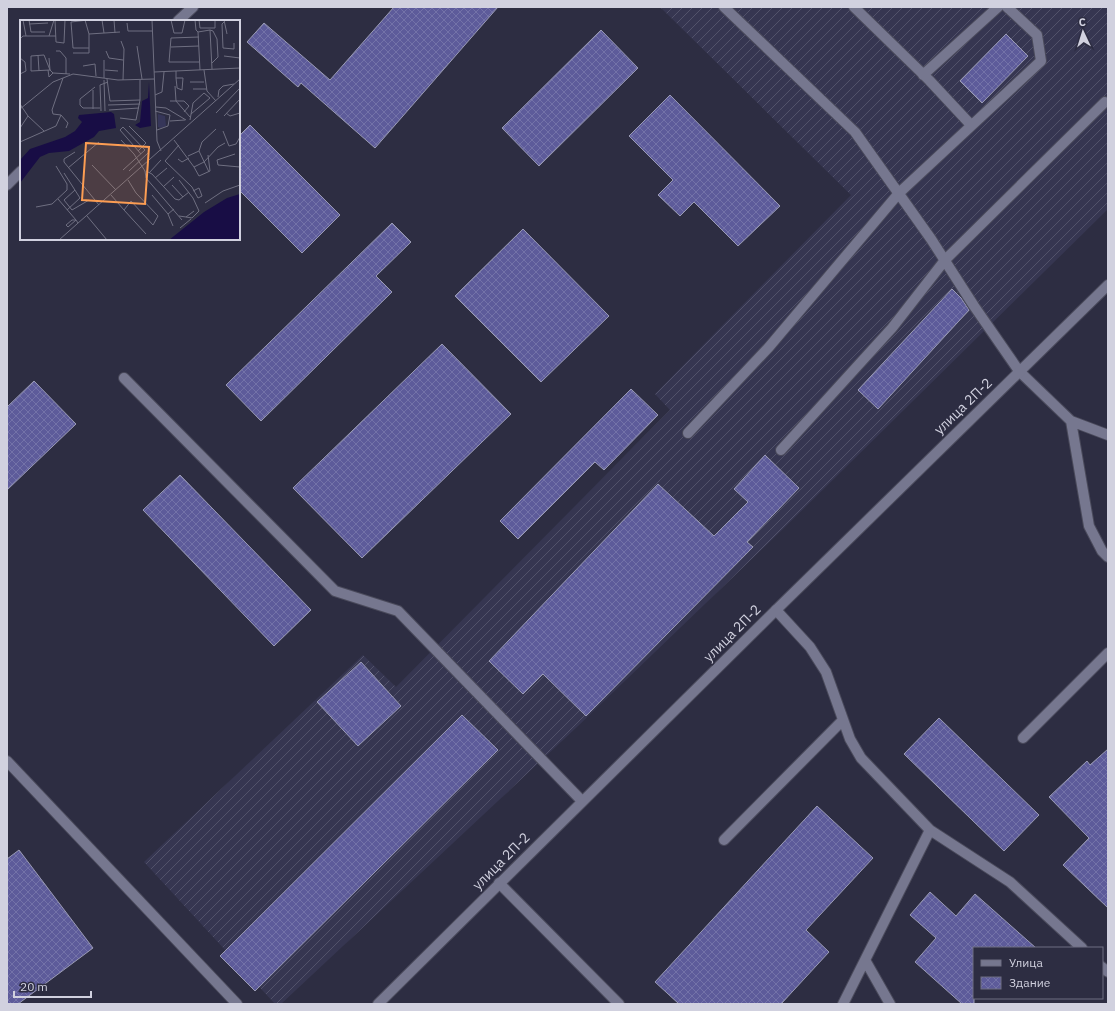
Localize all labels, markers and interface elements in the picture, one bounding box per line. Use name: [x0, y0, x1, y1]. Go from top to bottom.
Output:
north arrow: [1063, 12, 1103, 52]
text: С: [1078, 15, 1086, 29]
inset map: [20, 20, 240, 240]
street label: улица 2П-2: [930, 374, 996, 438]
street label: улица 2П-2: [699, 600, 765, 666]
street label: улица 2П-2: [468, 828, 534, 894]
legend: [973, 947, 1103, 999]
text: Улица: [1009, 955, 1043, 970]
scale bar: [14, 973, 91, 999]
text: Здание: [1009, 975, 1051, 990]
text: 20 m: [20, 979, 48, 994]

